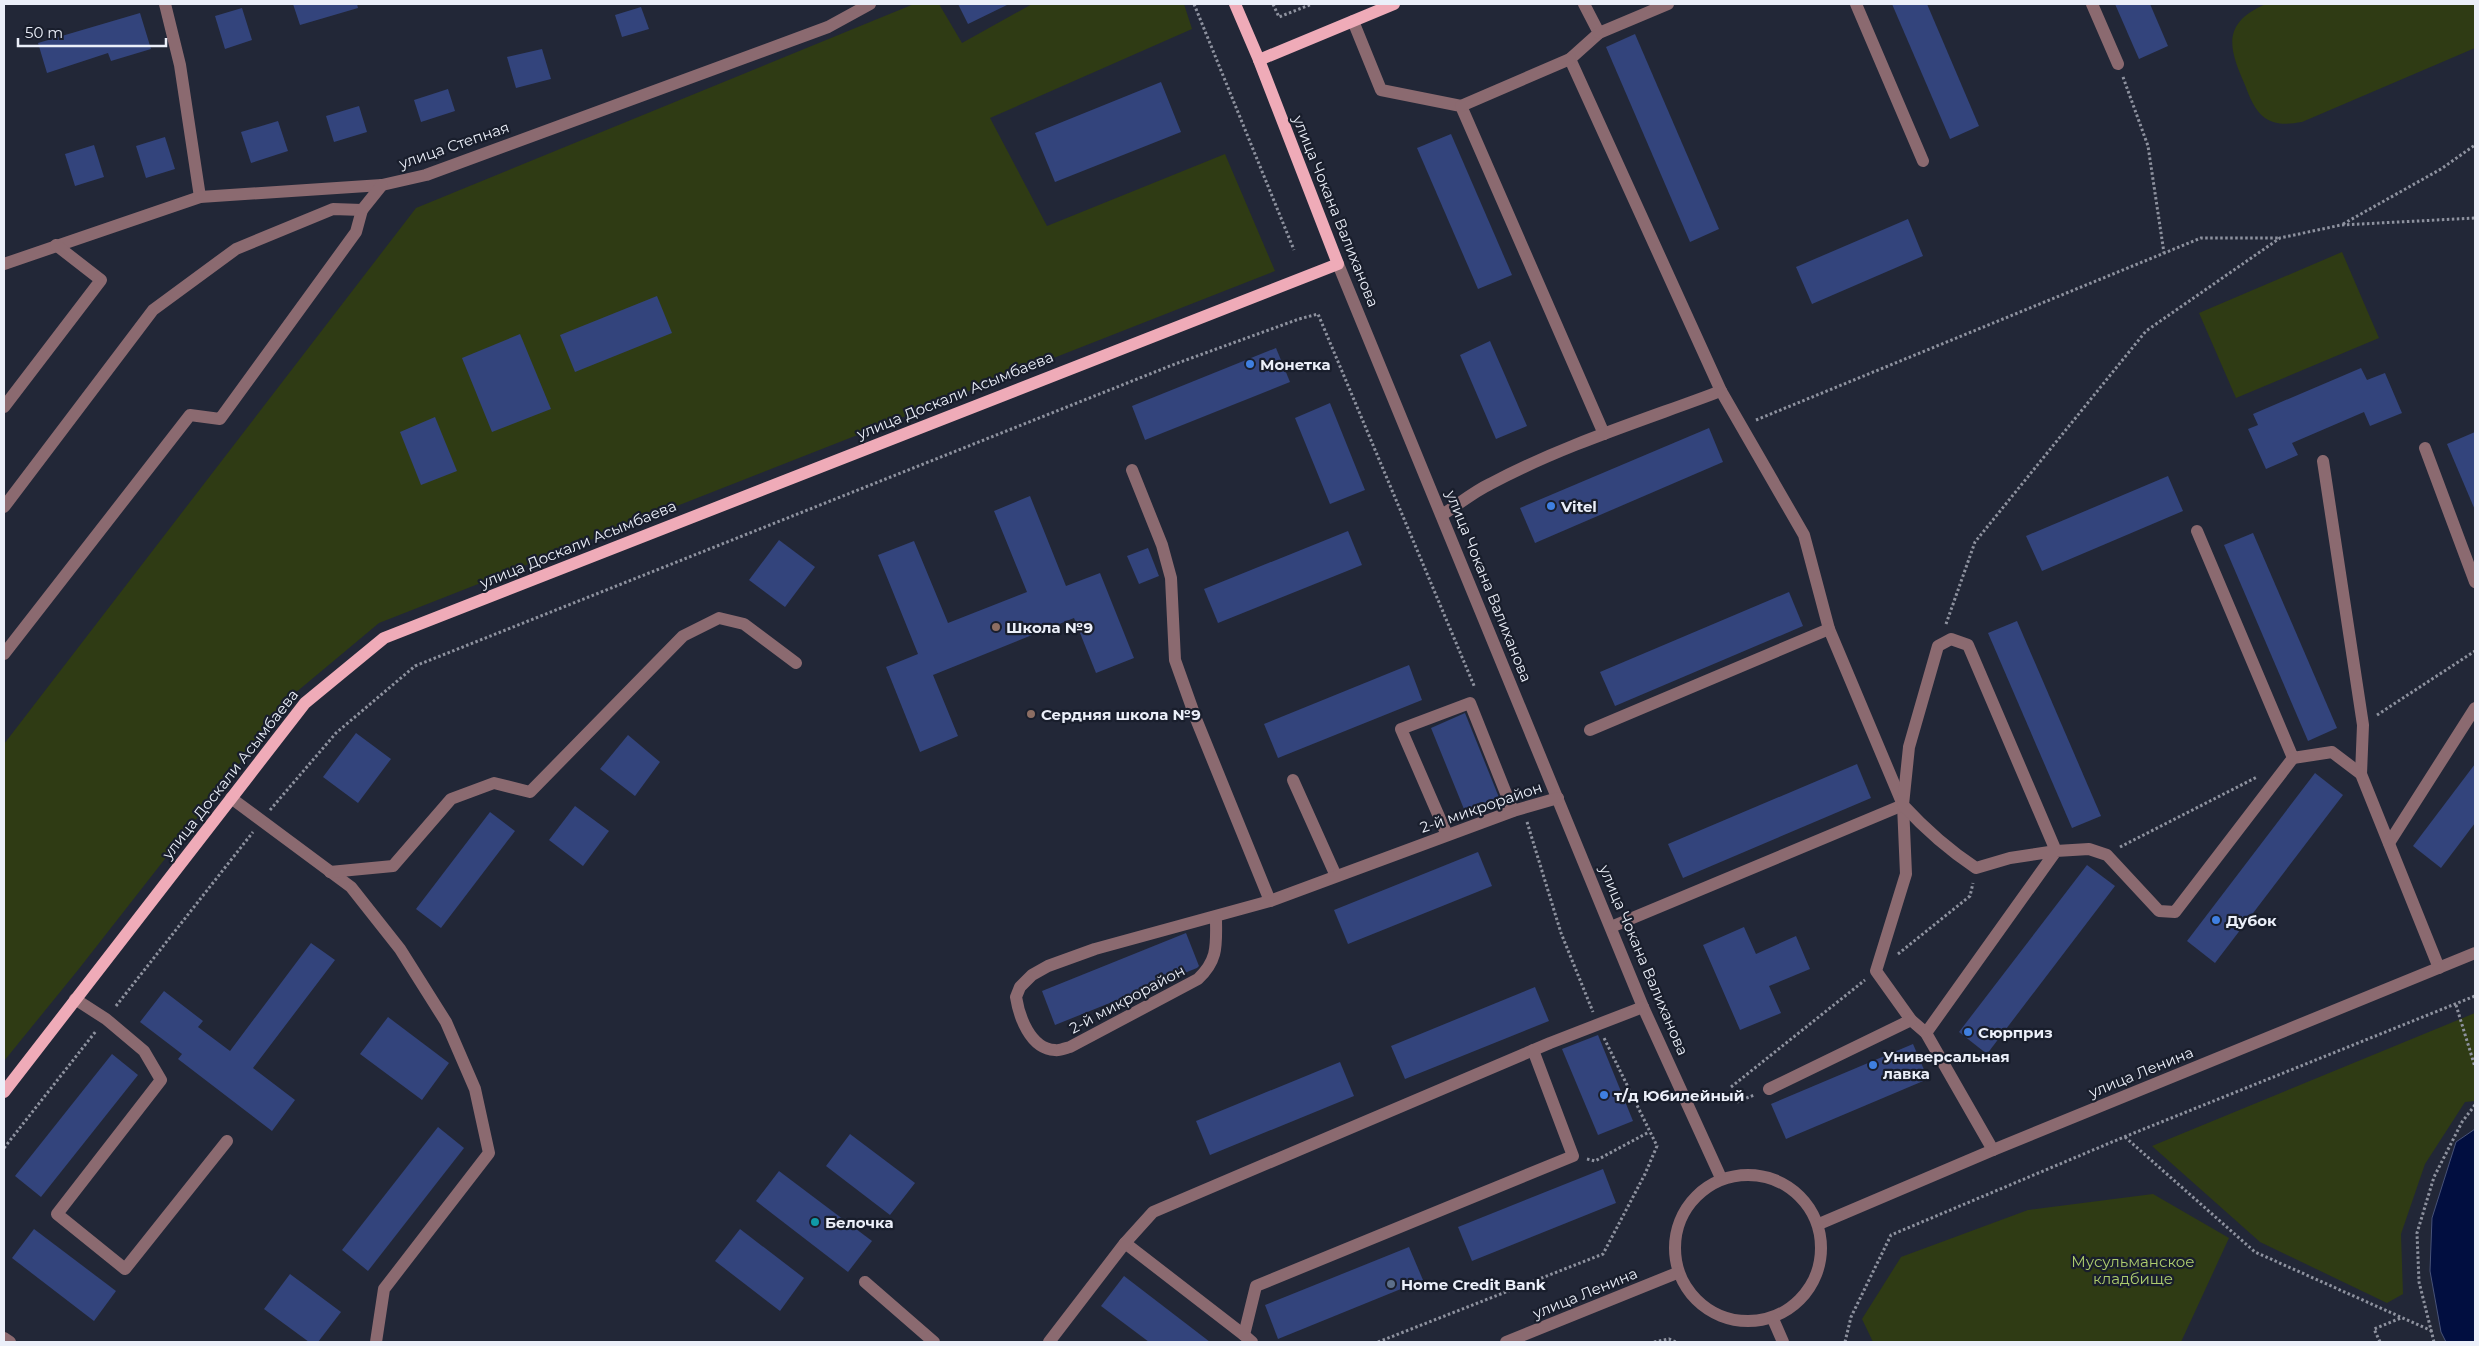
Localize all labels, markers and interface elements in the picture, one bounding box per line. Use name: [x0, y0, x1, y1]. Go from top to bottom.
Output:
scale bar: [18, 15, 165, 47]
text: 50 m: [25, 23, 63, 42]
street label: улица Чокана Валиханова: [1288, 112, 1383, 310]
street label: улица Степная: [395, 117, 512, 173]
street label: улица Доскали Асымбаева: [853, 347, 1056, 444]
place label: Монетка: [1260, 355, 1331, 374]
marker: Монетка: [1244, 358, 1256, 370]
street label: улица Чокана Валиханова: [1441, 487, 1536, 685]
street label: улица Доскали Асымбаева: [476, 496, 679, 593]
place label: Vitel: [1560, 497, 1597, 516]
marker: Vitel: [1545, 500, 1557, 512]
place label: Школа №9: [1006, 618, 1093, 637]
marker: Школа №9: [990, 621, 1002, 633]
street label: улица Доскали Асымбаева: [157, 685, 302, 864]
place label: Сердняя школа №9: [1041, 705, 1201, 724]
marker: Сердняя школа №9: [1025, 708, 1037, 720]
street label: 2-й микрорайон: [1417, 777, 1545, 837]
street label: улица Чокана Валиханова: [1595, 861, 1693, 1058]
place label: Дубок: [2226, 911, 2277, 930]
marker: Дубок: [2210, 914, 2222, 926]
street label: 2-й микрорайон: [1066, 961, 1188, 1037]
place label: Сюрприз: [1978, 1023, 2053, 1042]
marker: Сюрприз: [1962, 1026, 1974, 1038]
street label: улица Ленина: [2085, 1042, 2196, 1102]
place label: Универсальная лавка: [1883, 1047, 2010, 1083]
marker: Универсальная лавка: [1867, 1059, 1879, 1071]
place label: т/д Юбилейный: [1614, 1086, 1744, 1105]
marker: т/д Юбилейный: [1598, 1089, 1610, 1101]
place label: Белочка: [825, 1213, 894, 1232]
marker: Белочка: [809, 1216, 821, 1228]
park label: Мусульманское кладбище: [2071, 1252, 2195, 1288]
street label: улица Ленина: [1529, 1263, 1640, 1323]
place label: Home Credit Bank: [1401, 1275, 1546, 1294]
marker: Home Credit Bank: [1385, 1278, 1397, 1290]

